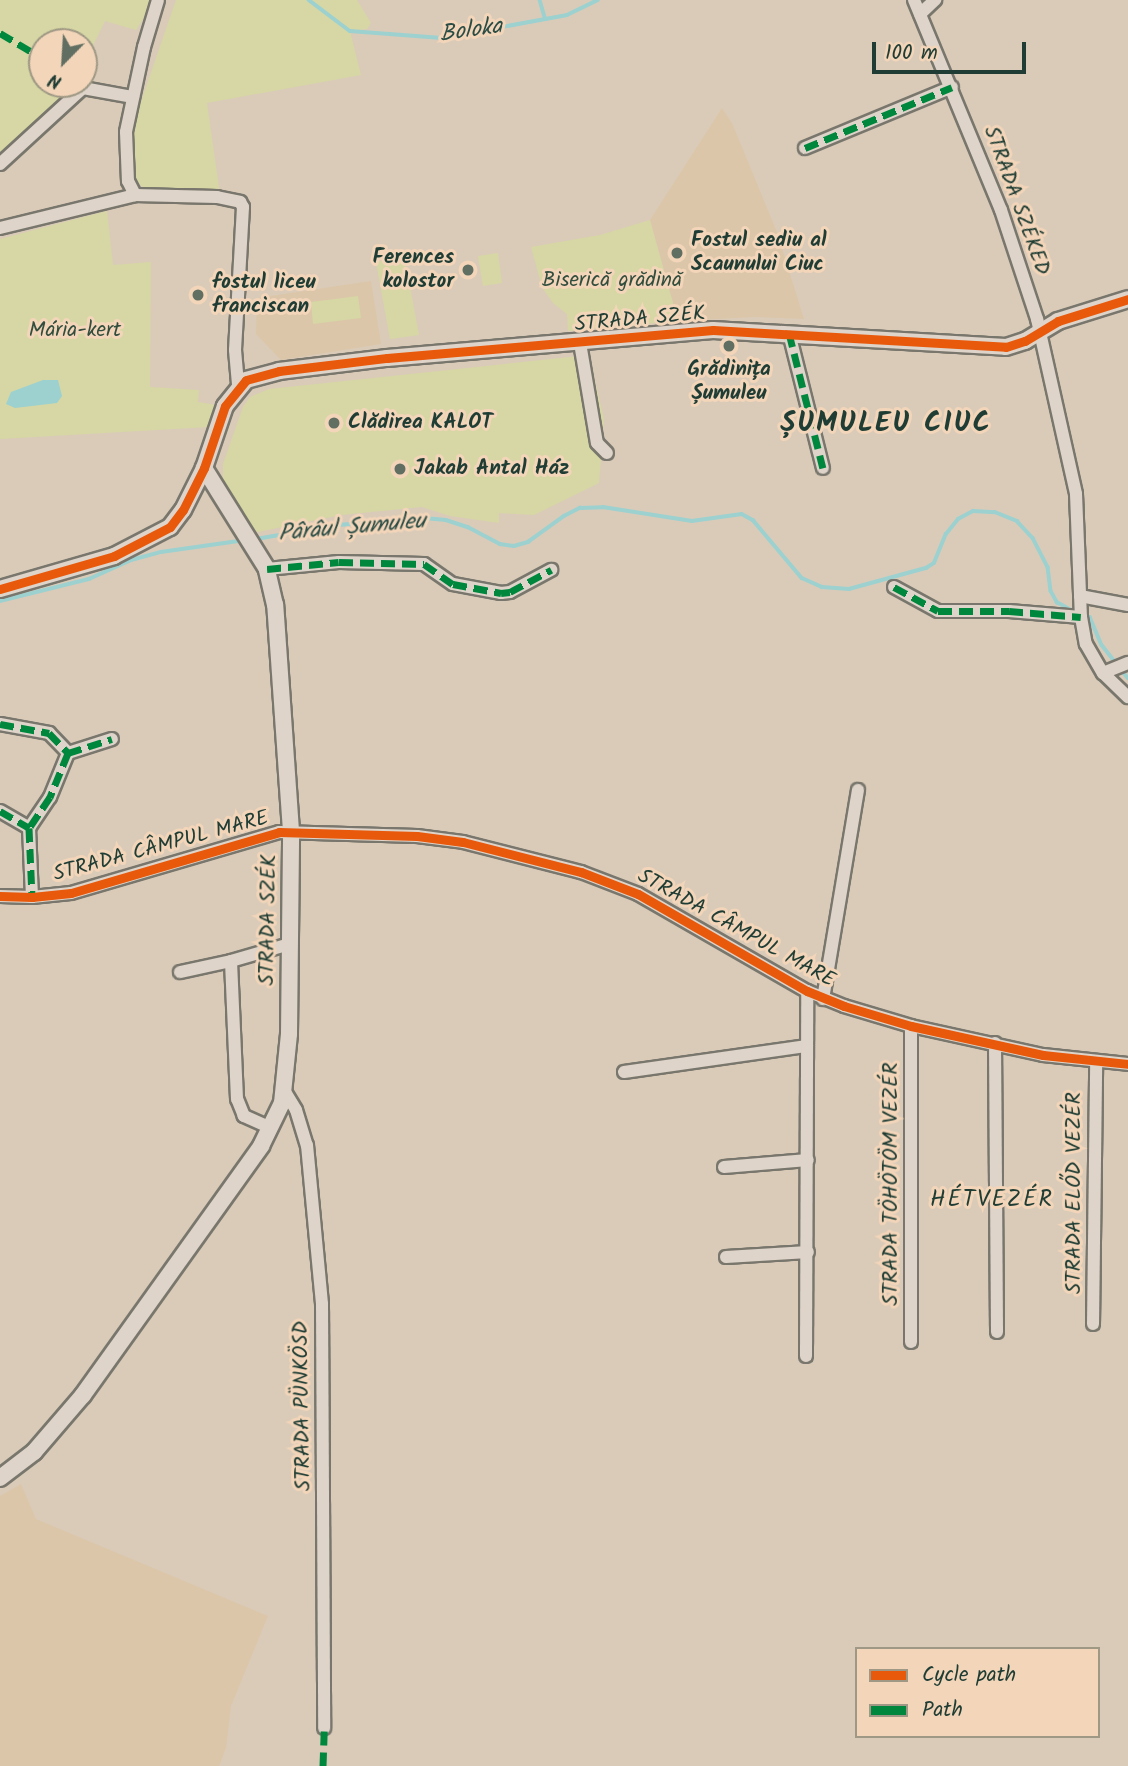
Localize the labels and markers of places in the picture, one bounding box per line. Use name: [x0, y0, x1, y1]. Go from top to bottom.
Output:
place label: Fostul sediu al Scaunului Ciuc: [691, 228, 827, 278]
place label: Ferences kolostor: [373, 245, 454, 295]
marker: Fostul sediu al Scaunului Ciuc: [669, 245, 685, 261]
marker: Ferences kolostor: [460, 262, 476, 278]
place label: fostul liceu franciscan: [212, 270, 316, 320]
marker: fostul liceu franciscan: [190, 287, 206, 303]
marker: Grădinița Șumuleu: [721, 338, 737, 354]
place label: Grădinița Șumuleu: [687, 357, 771, 407]
place label: Clădirea KALOT: [348, 410, 493, 436]
marker: Clădirea KALOT: [326, 415, 342, 431]
place label: Jakab Antal Ház: [414, 456, 569, 482]
marker: Jakab Antal Ház: [392, 461, 408, 477]

